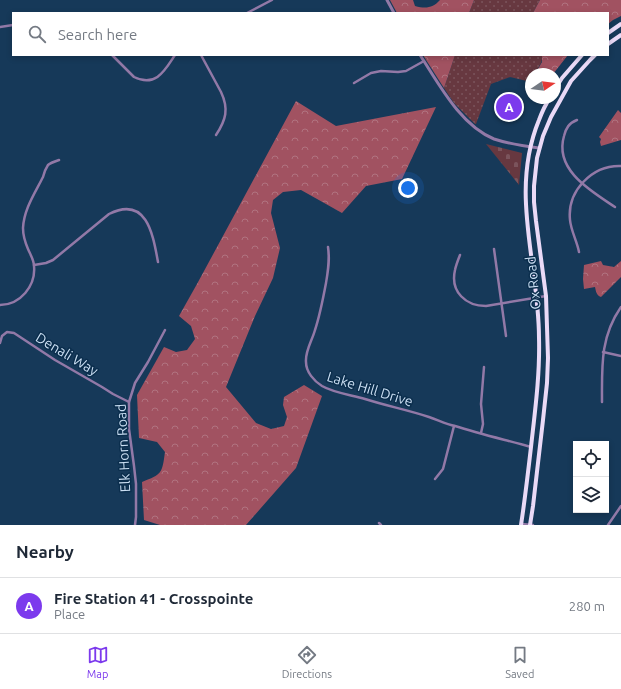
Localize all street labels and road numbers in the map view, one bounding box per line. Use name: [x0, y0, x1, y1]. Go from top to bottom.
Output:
street label: Ox Road: [522, 256, 544, 310]
street label: Denali Way: [33, 329, 101, 379]
street label: Lake Hill Drive: [325, 368, 415, 410]
street label: Elk Horn Road: [113, 403, 133, 493]

